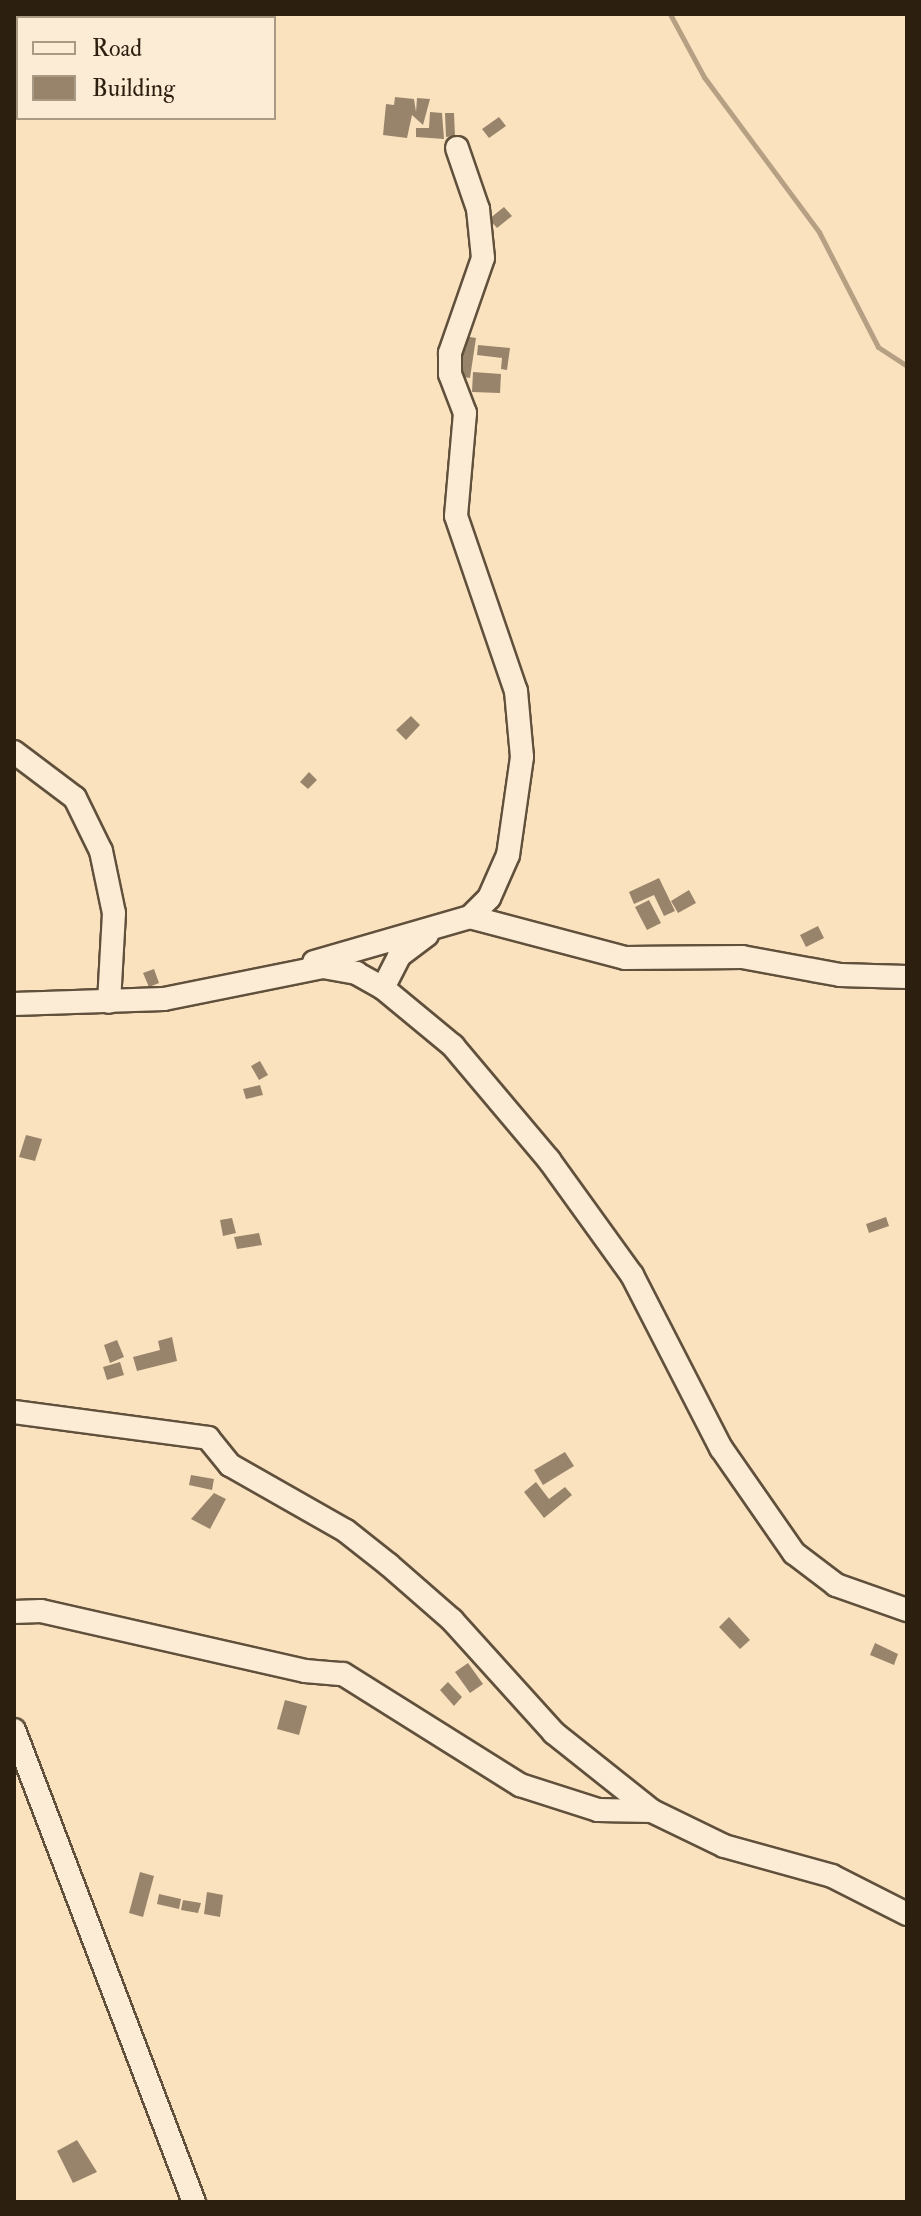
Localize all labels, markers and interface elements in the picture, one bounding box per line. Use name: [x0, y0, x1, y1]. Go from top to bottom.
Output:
legend: [16, 16, 276, 120]
text: Road: [92, 33, 142, 64]
text: Building: [92, 73, 175, 104]

